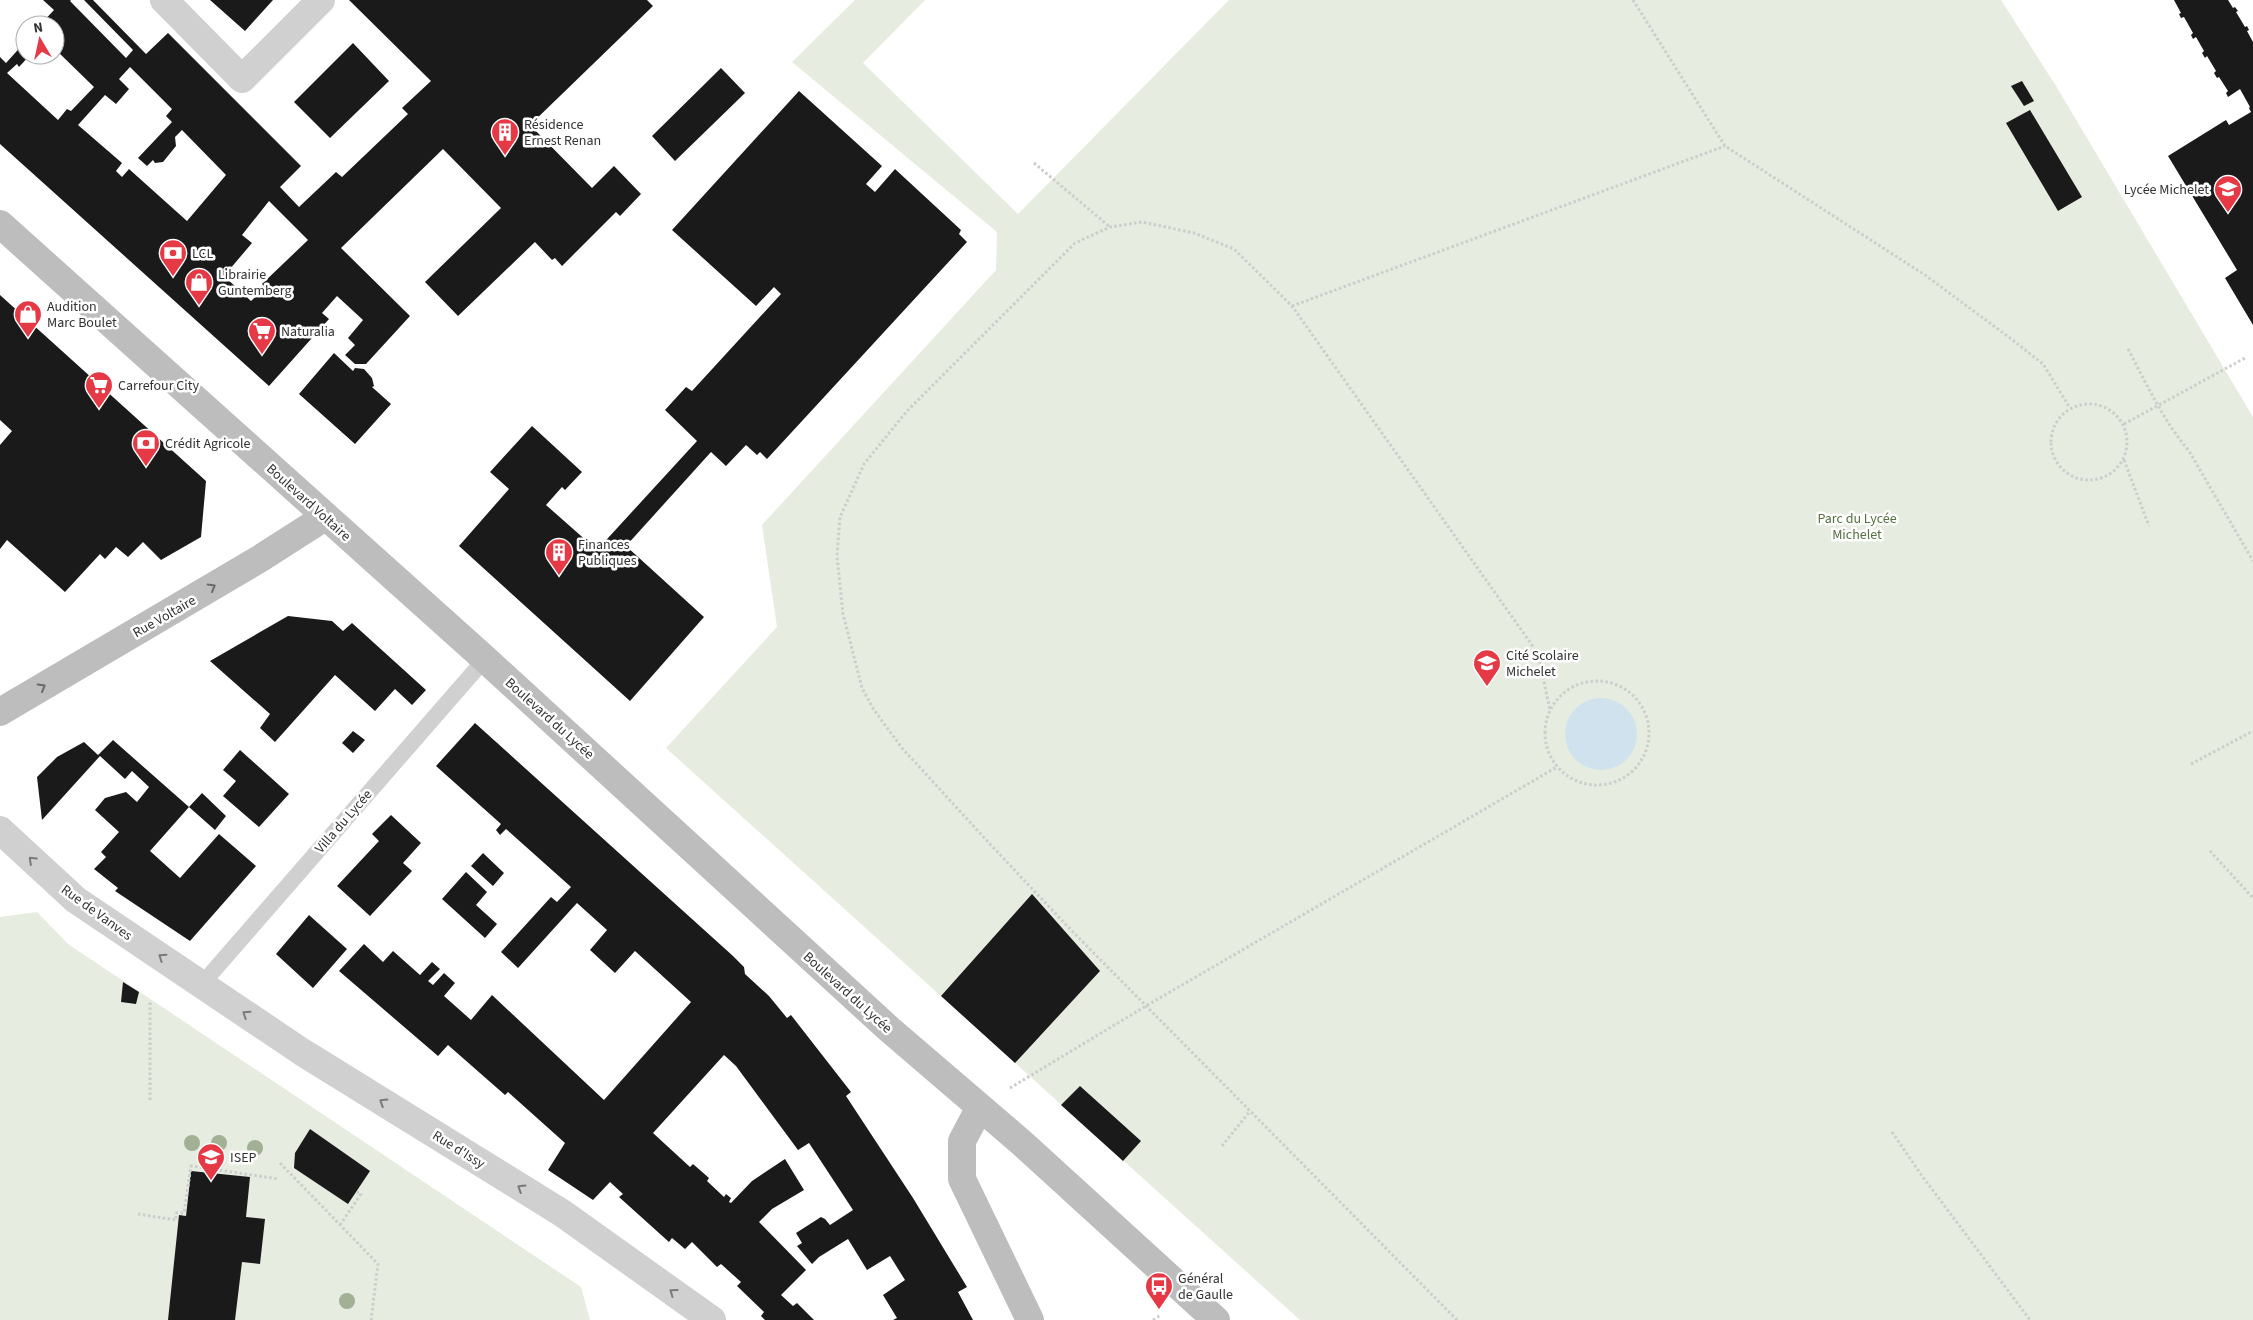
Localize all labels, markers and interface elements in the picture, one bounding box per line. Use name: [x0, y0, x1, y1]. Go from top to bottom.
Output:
north arrow: [15, 15, 65, 65]
text: N: [32, 18, 44, 39]
place label: Résidence Ernest Renan: [524, 115, 601, 151]
building icon: Résidence Ernest Renan: [490, 117, 520, 156]
school or university icon: Lycée Michelet: [2213, 174, 2243, 213]
place label: Lycée Michelet: [2124, 180, 2209, 200]
bank icon: LCL: [158, 238, 188, 277]
place label: LCL: [192, 244, 213, 264]
place label: Librairie Guntemberg: [218, 265, 291, 301]
shop icon: Librairie Guntemberg: [184, 267, 214, 306]
place label: Audition Marc Boulet: [47, 297, 117, 333]
shop icon: Audition Marc Boulet: [13, 299, 43, 338]
supermarket icon: Naturalia: [247, 316, 277, 355]
place label: Naturalia: [281, 322, 335, 342]
supermarket icon: Carrefour City: [84, 370, 114, 409]
place label: Carrefour City: [118, 376, 200, 396]
bank icon: Crédit Agricole: [131, 428, 161, 467]
place label: Crédit Agricole: [165, 434, 251, 454]
street label: Boulevard Voltaire: [262, 459, 355, 546]
park label: Parc du Lycée Michelet: [1817, 509, 1897, 545]
place label: Finances Publiques: [578, 535, 637, 571]
building icon: Finances Publiques: [544, 537, 574, 576]
one-way arrow: [207, 584, 216, 594]
street label: Rue Voltaire: [129, 591, 200, 643]
place label: Cité Scolaire Michelet: [1506, 646, 1579, 682]
school or university icon: Cité Scolaire Michelet: [1472, 648, 1502, 687]
street label: Boulevard du Lycée: [500, 673, 598, 764]
one-way arrow: [37, 684, 46, 694]
street label: Villa du Lycée: [310, 785, 377, 858]
one-way arrow: [29, 857, 38, 866]
street label: Rue de Vanves: [57, 880, 136, 946]
street label: Boulevard du Lycée: [798, 947, 896, 1038]
one-way arrow: [158, 954, 167, 963]
one-way arrow: [243, 1011, 252, 1020]
one-way arrow: [379, 1099, 389, 1108]
street label: Rue d'Issy: [428, 1126, 489, 1174]
school or university icon: ISEP: [196, 1142, 226, 1181]
place label: ISEP: [230, 1148, 257, 1168]
one-way arrow: [517, 1184, 526, 1194]
place label: Général de Gaulle: [1178, 1269, 1233, 1305]
bus stop icon: Général de Gaulle: [1144, 1271, 1174, 1310]
one-way arrow: [669, 1289, 678, 1298]

